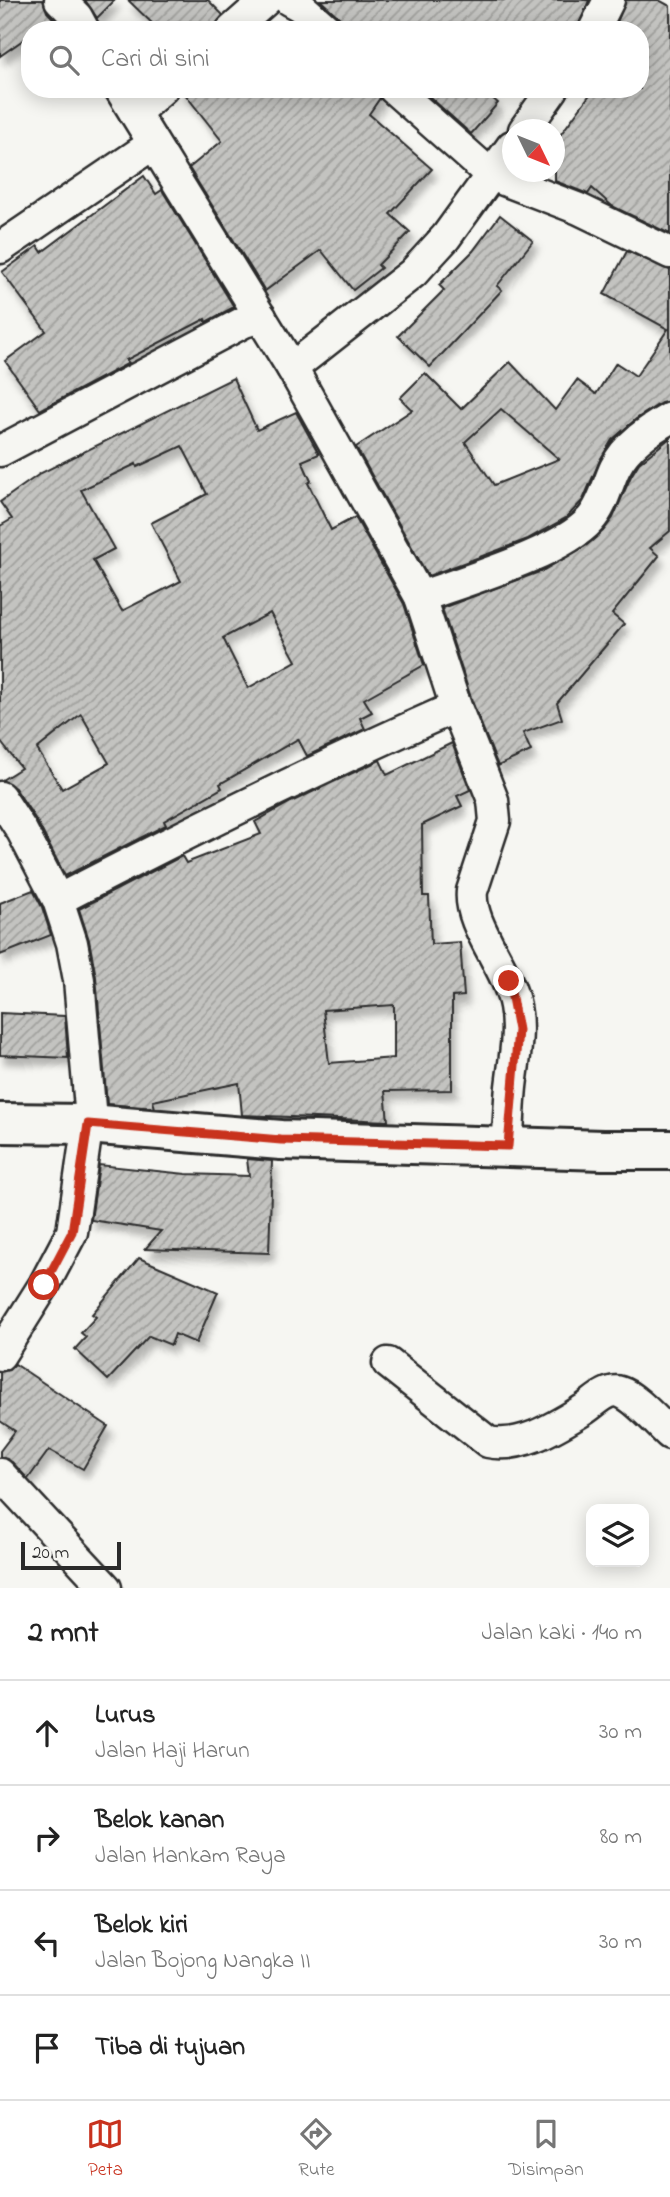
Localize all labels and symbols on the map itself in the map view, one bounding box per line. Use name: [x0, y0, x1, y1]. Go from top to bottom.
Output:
north arrow: [502, 119, 565, 182]
route end: [493, 965, 524, 996]
route start: [28, 1269, 59, 1300]
scale bar: [21, 1539, 121, 1571]

